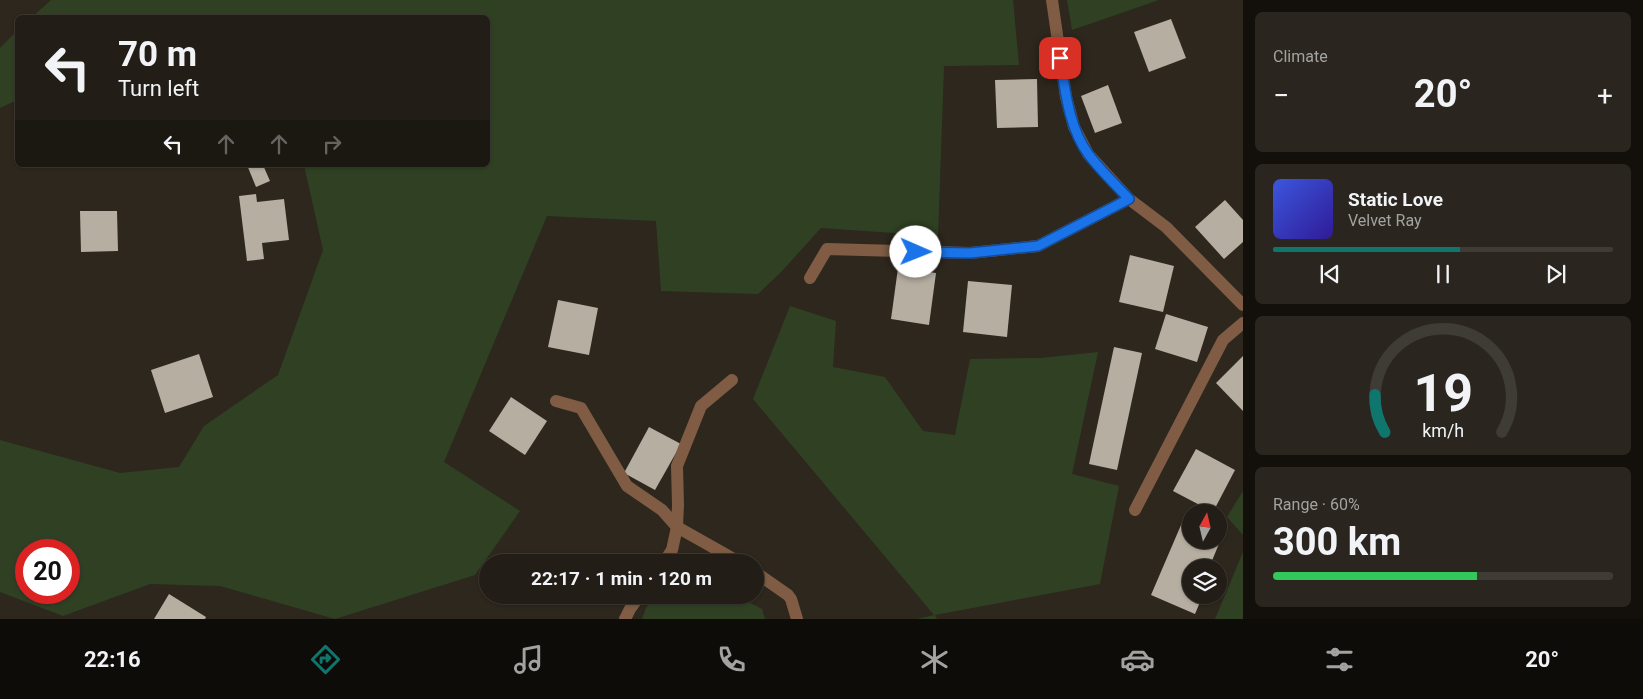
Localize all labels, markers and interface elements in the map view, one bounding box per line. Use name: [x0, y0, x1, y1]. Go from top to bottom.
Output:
text: 70 m: [118, 34, 197, 75]
icon: left: [35, 35, 100, 100]
pin: [1039, 37, 1081, 79]
icon: arrive: [1046, 44, 1074, 72]
text: Climate: [1273, 47, 1328, 66]
text: 20°: [1414, 72, 1472, 116]
text: Turn left: [118, 76, 199, 101]
text: −: [1273, 79, 1289, 112]
text: +: [1597, 79, 1613, 112]
icon: left: [159, 130, 187, 158]
icon: ahead: [212, 130, 240, 158]
icon: ahead: [265, 130, 293, 158]
icon: right: [318, 130, 346, 158]
text: Static Love: [1348, 188, 1443, 211]
text: Velvet Ray: [1348, 211, 1422, 230]
position arrow: [889, 225, 941, 277]
icon: previous: [1316, 260, 1344, 288]
icon: pause: [1429, 260, 1457, 288]
icon: next: [1542, 260, 1570, 288]
text: 19: [1413, 363, 1473, 424]
text: km/h: [1422, 420, 1464, 441]
text: Range · 60%: [1273, 495, 1360, 514]
north arrow: [1182, 504, 1228, 549]
map controls: [1182, 504, 1227, 604]
text: 300 km: [1273, 520, 1401, 564]
speed limit sign: 20: [15, 539, 80, 604]
button: layers: [1182, 559, 1227, 604]
text: 22:17 · 1 min · 120 m: [531, 567, 712, 590]
icon: directions: [308, 642, 343, 677]
icon: music: [511, 642, 546, 677]
icon: phone: [714, 642, 749, 677]
icon: climate: [917, 642, 952, 677]
icon: car: [1120, 642, 1155, 677]
icon: filters: [1322, 642, 1357, 677]
text: 22:16: [84, 647, 141, 672]
text: 20°: [1525, 647, 1559, 672]

